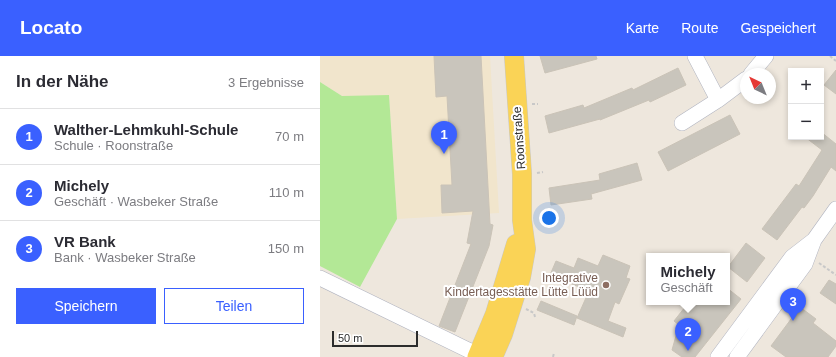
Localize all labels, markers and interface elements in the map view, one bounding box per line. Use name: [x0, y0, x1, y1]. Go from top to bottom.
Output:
text: Locato: [20, 17, 82, 38]
text: Karte: [626, 20, 659, 36]
text: Route: [681, 20, 719, 36]
text: Gespeichert: [741, 20, 816, 36]
north arrow: [740, 68, 776, 104]
map controls: [788, 68, 824, 140]
button: +: [788, 68, 824, 104]
text: In der Nähe: [16, 72, 109, 91]
text: 3 Ergebnisse: [228, 75, 304, 90]
button: −: [788, 104, 824, 140]
street label: Roonstraße: [510, 106, 528, 170]
text: Walther-Lehmkuhl-Schule: [54, 121, 238, 138]
pin: 1: [431, 121, 457, 154]
text: 1: [25, 129, 33, 144]
text: 70 m: [275, 129, 304, 144]
text: Schule · Roonstraße: [54, 138, 173, 153]
text: Michely: [54, 177, 109, 194]
text: 2: [25, 185, 33, 200]
text: 110 m: [269, 185, 304, 200]
text: Geschäft · Wasbeker Straße: [54, 194, 218, 209]
your location: [539, 208, 559, 228]
text: VR Bank: [54, 233, 116, 250]
text: 3: [25, 241, 33, 256]
text: 150 m: [268, 241, 304, 256]
text: Bank · Wasbeker Straße: [54, 250, 196, 265]
popup: [646, 253, 730, 305]
text: Michely: [660, 263, 716, 280]
place label: Integrative Kindertagesstätte Lütte Lüüd: [445, 271, 598, 299]
marker: Integrative Kindertagesstätte Lütte Lüüd: [601, 280, 611, 290]
text: Geschäft: [660, 280, 713, 295]
button: Speichern: [16, 288, 156, 324]
button: Teilen: [164, 288, 304, 324]
pin: 3: [780, 288, 806, 321]
pin: 2: [675, 318, 701, 351]
scale bar: [332, 329, 418, 348]
text: 50 m: [338, 332, 362, 344]

